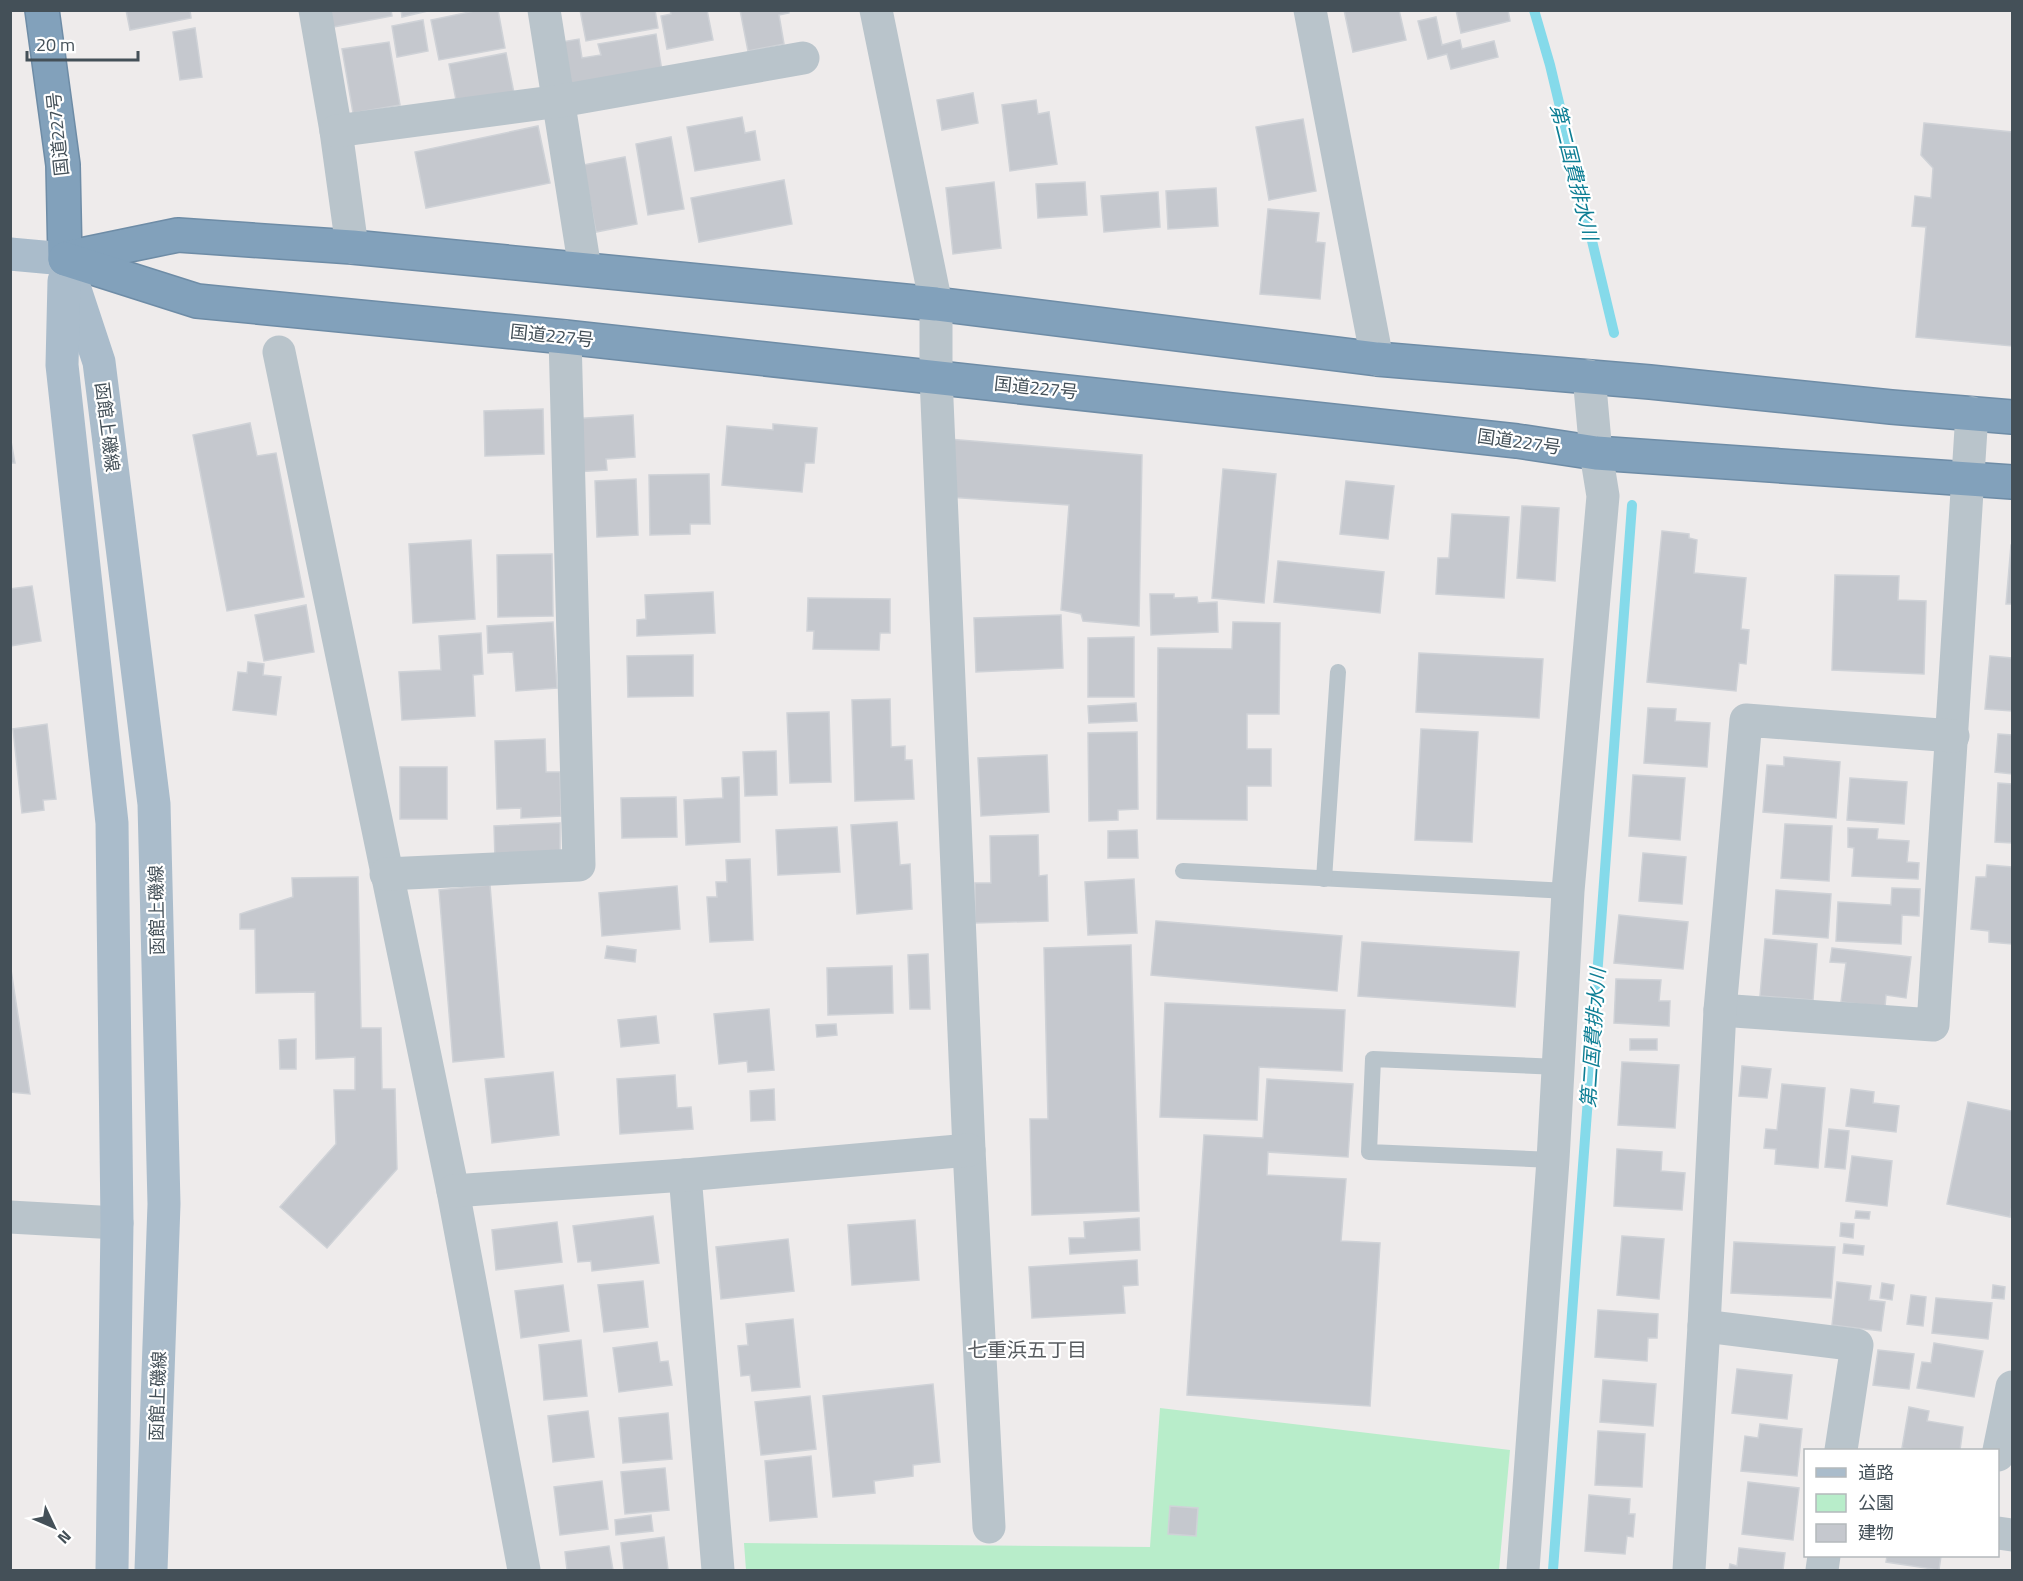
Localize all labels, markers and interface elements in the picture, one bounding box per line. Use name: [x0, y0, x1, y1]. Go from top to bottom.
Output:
scale bar: [27, 24, 138, 62]
text: 20 m: [36, 31, 75, 58]
street label: 国道227号: [40, 91, 75, 177]
water label: 第二国費排水川: [1543, 100, 1607, 245]
street label: 国道227号: [509, 318, 595, 353]
street label: 国道227号: [993, 370, 1079, 405]
street label: 函館上磯線: [89, 381, 126, 473]
street label: 国道227号: [1475, 422, 1563, 461]
street label: 函館上磯線: [142, 865, 171, 955]
water label: 第二国費排水川: [1572, 965, 1613, 1109]
district label: 七重浜五丁目: [967, 1334, 1087, 1365]
street label: 函館上磯線: [142, 1351, 173, 1441]
legend: [1804, 1449, 1999, 1557]
text: 道路: [1858, 1459, 1894, 1486]
text: 公園: [1858, 1489, 1894, 1516]
north arrow: [24, 1497, 84, 1557]
text: 建物: [1858, 1519, 1894, 1546]
text: N: [52, 1525, 77, 1550]

